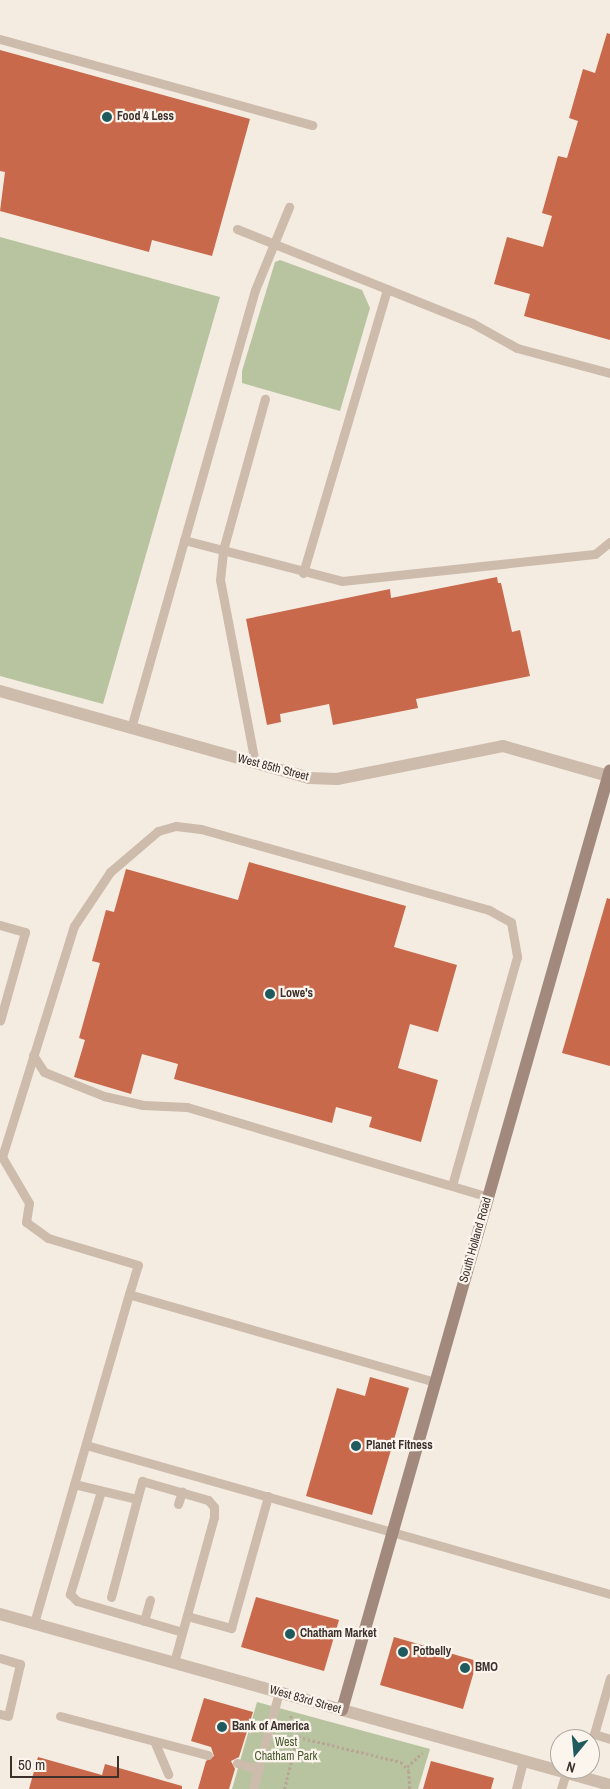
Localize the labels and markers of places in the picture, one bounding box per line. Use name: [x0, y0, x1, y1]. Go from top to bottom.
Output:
place label: Food 4 Less: [117, 110, 174, 124]
marker: Food 4 Less: [101, 111, 113, 123]
place label: Lowe's: [280, 987, 313, 1001]
marker: Lowe's: [264, 988, 276, 1000]
place label: Planet Fitness: [366, 1439, 433, 1453]
marker: Planet Fitness: [350, 1440, 362, 1452]
place label: Chatham Market: [300, 1627, 377, 1641]
marker: Chatham Market: [284, 1628, 296, 1640]
place label: Potbelly: [413, 1645, 451, 1659]
marker: Potbelly: [397, 1646, 409, 1658]
place label: BMO: [475, 1661, 498, 1675]
marker: BMO: [459, 1662, 471, 1674]
place label: Bank of America: [232, 1720, 310, 1734]
marker: Bank of America: [216, 1721, 228, 1733]

